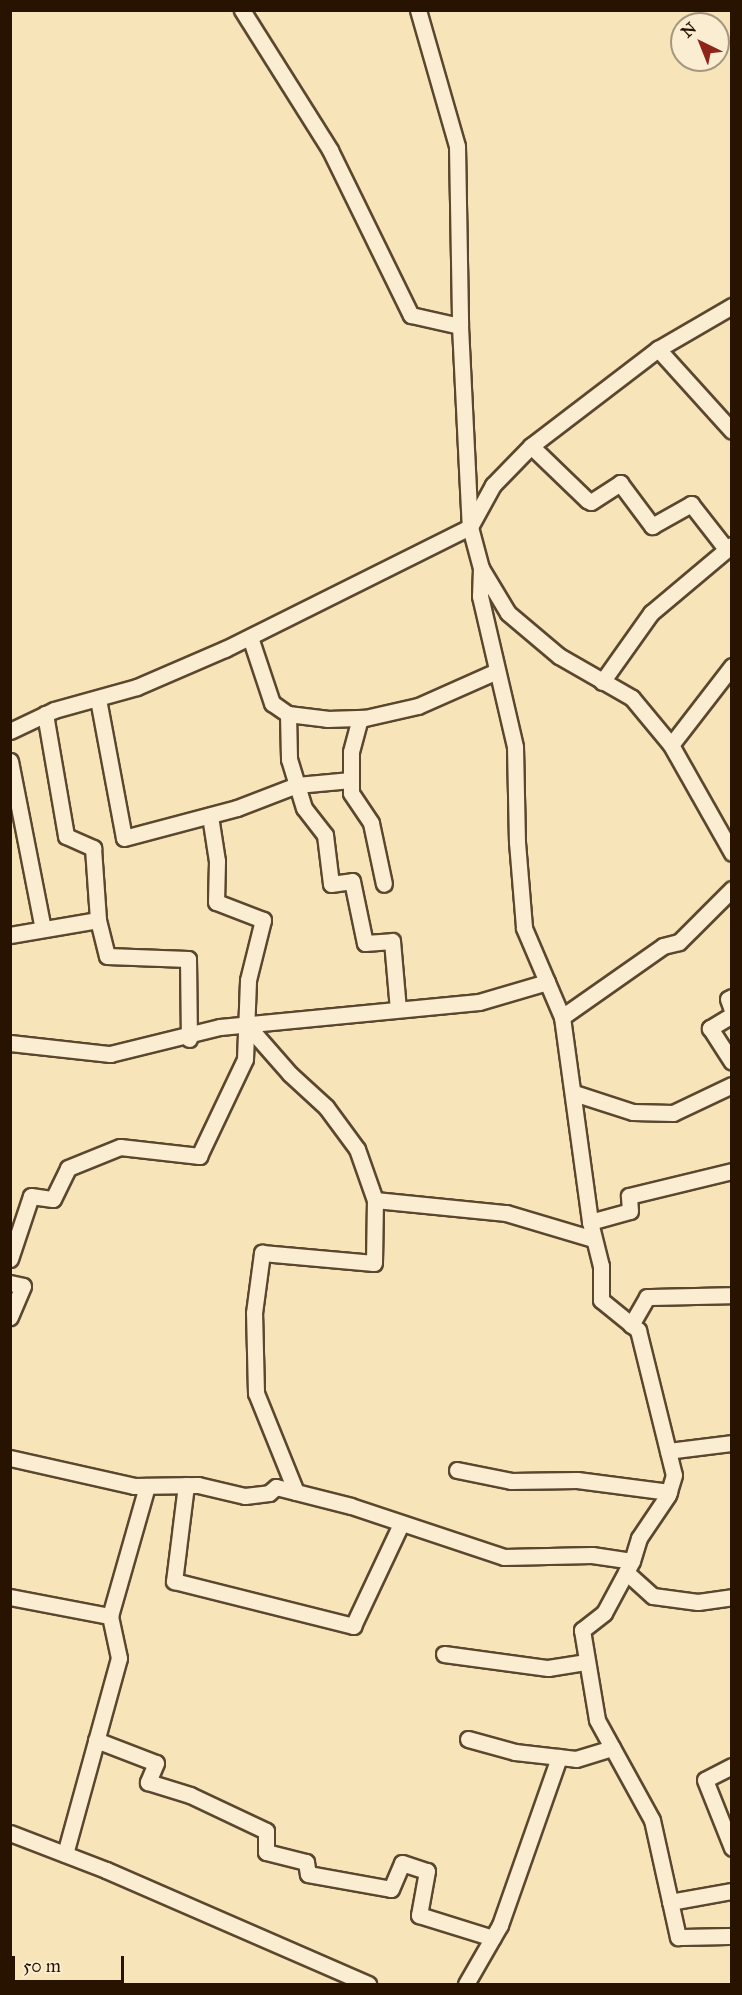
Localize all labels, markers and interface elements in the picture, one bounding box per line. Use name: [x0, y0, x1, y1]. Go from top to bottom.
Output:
north arrow: [670, 12, 730, 72]
text: N: [677, 18, 700, 42]
scale bar: [15, 1944, 128, 1982]
text: 50 m: [23, 1955, 61, 1977]

